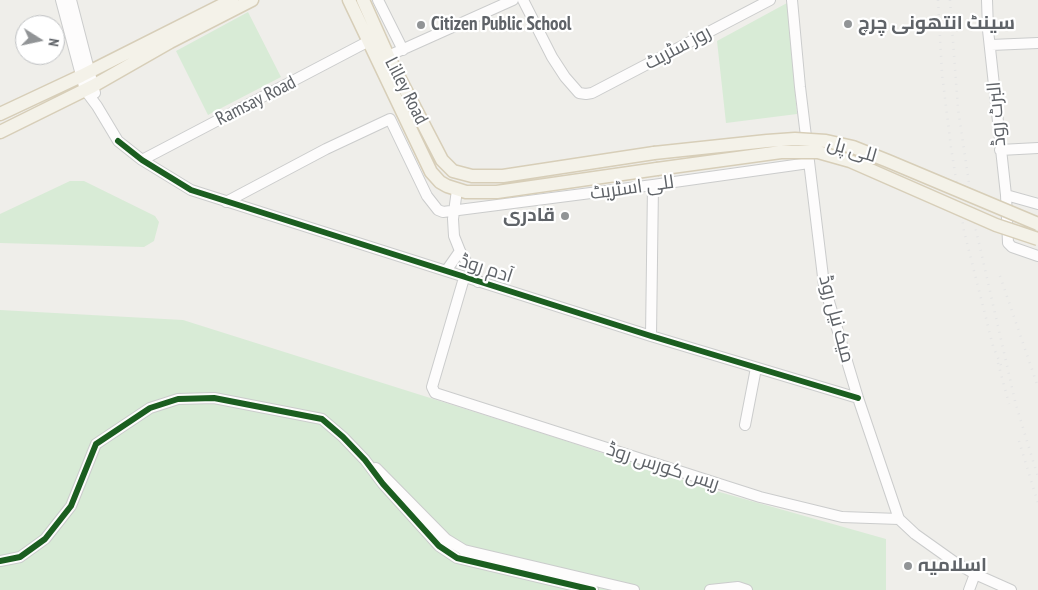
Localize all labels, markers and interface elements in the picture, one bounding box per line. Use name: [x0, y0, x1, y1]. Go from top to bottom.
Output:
place label: سینٹ انتھونی چرچ: [858, 13, 1015, 35]
place label: Citizen Public School: [431, 14, 571, 36]
north arrow: [15, 15, 65, 65]
marker: سینٹ انتھونی چرچ: [842, 18, 854, 30]
marker: Citizen Public School: [415, 19, 427, 31]
street label: روز سٹریٹ: [641, 21, 715, 75]
text: N: [44, 37, 63, 48]
street label: Lilley Road: [380, 54, 432, 128]
street label: Ramsay Road: [212, 71, 300, 131]
street label: البرٹ روڈ: [983, 81, 1011, 147]
street label: للی پل: [825, 132, 879, 168]
street label: للی اسٹریٹ: [589, 171, 675, 205]
place label: قادری: [503, 205, 555, 227]
marker: قادری: [559, 210, 571, 222]
street label: آدم روڈ: [456, 250, 516, 288]
street label: میک نیل روڈ: [813, 273, 859, 365]
street label: ریس کورس روڈ: [604, 438, 722, 496]
place label: اسلامیہ: [918, 555, 987, 577]
marker: اسلامیہ: [902, 560, 914, 572]

